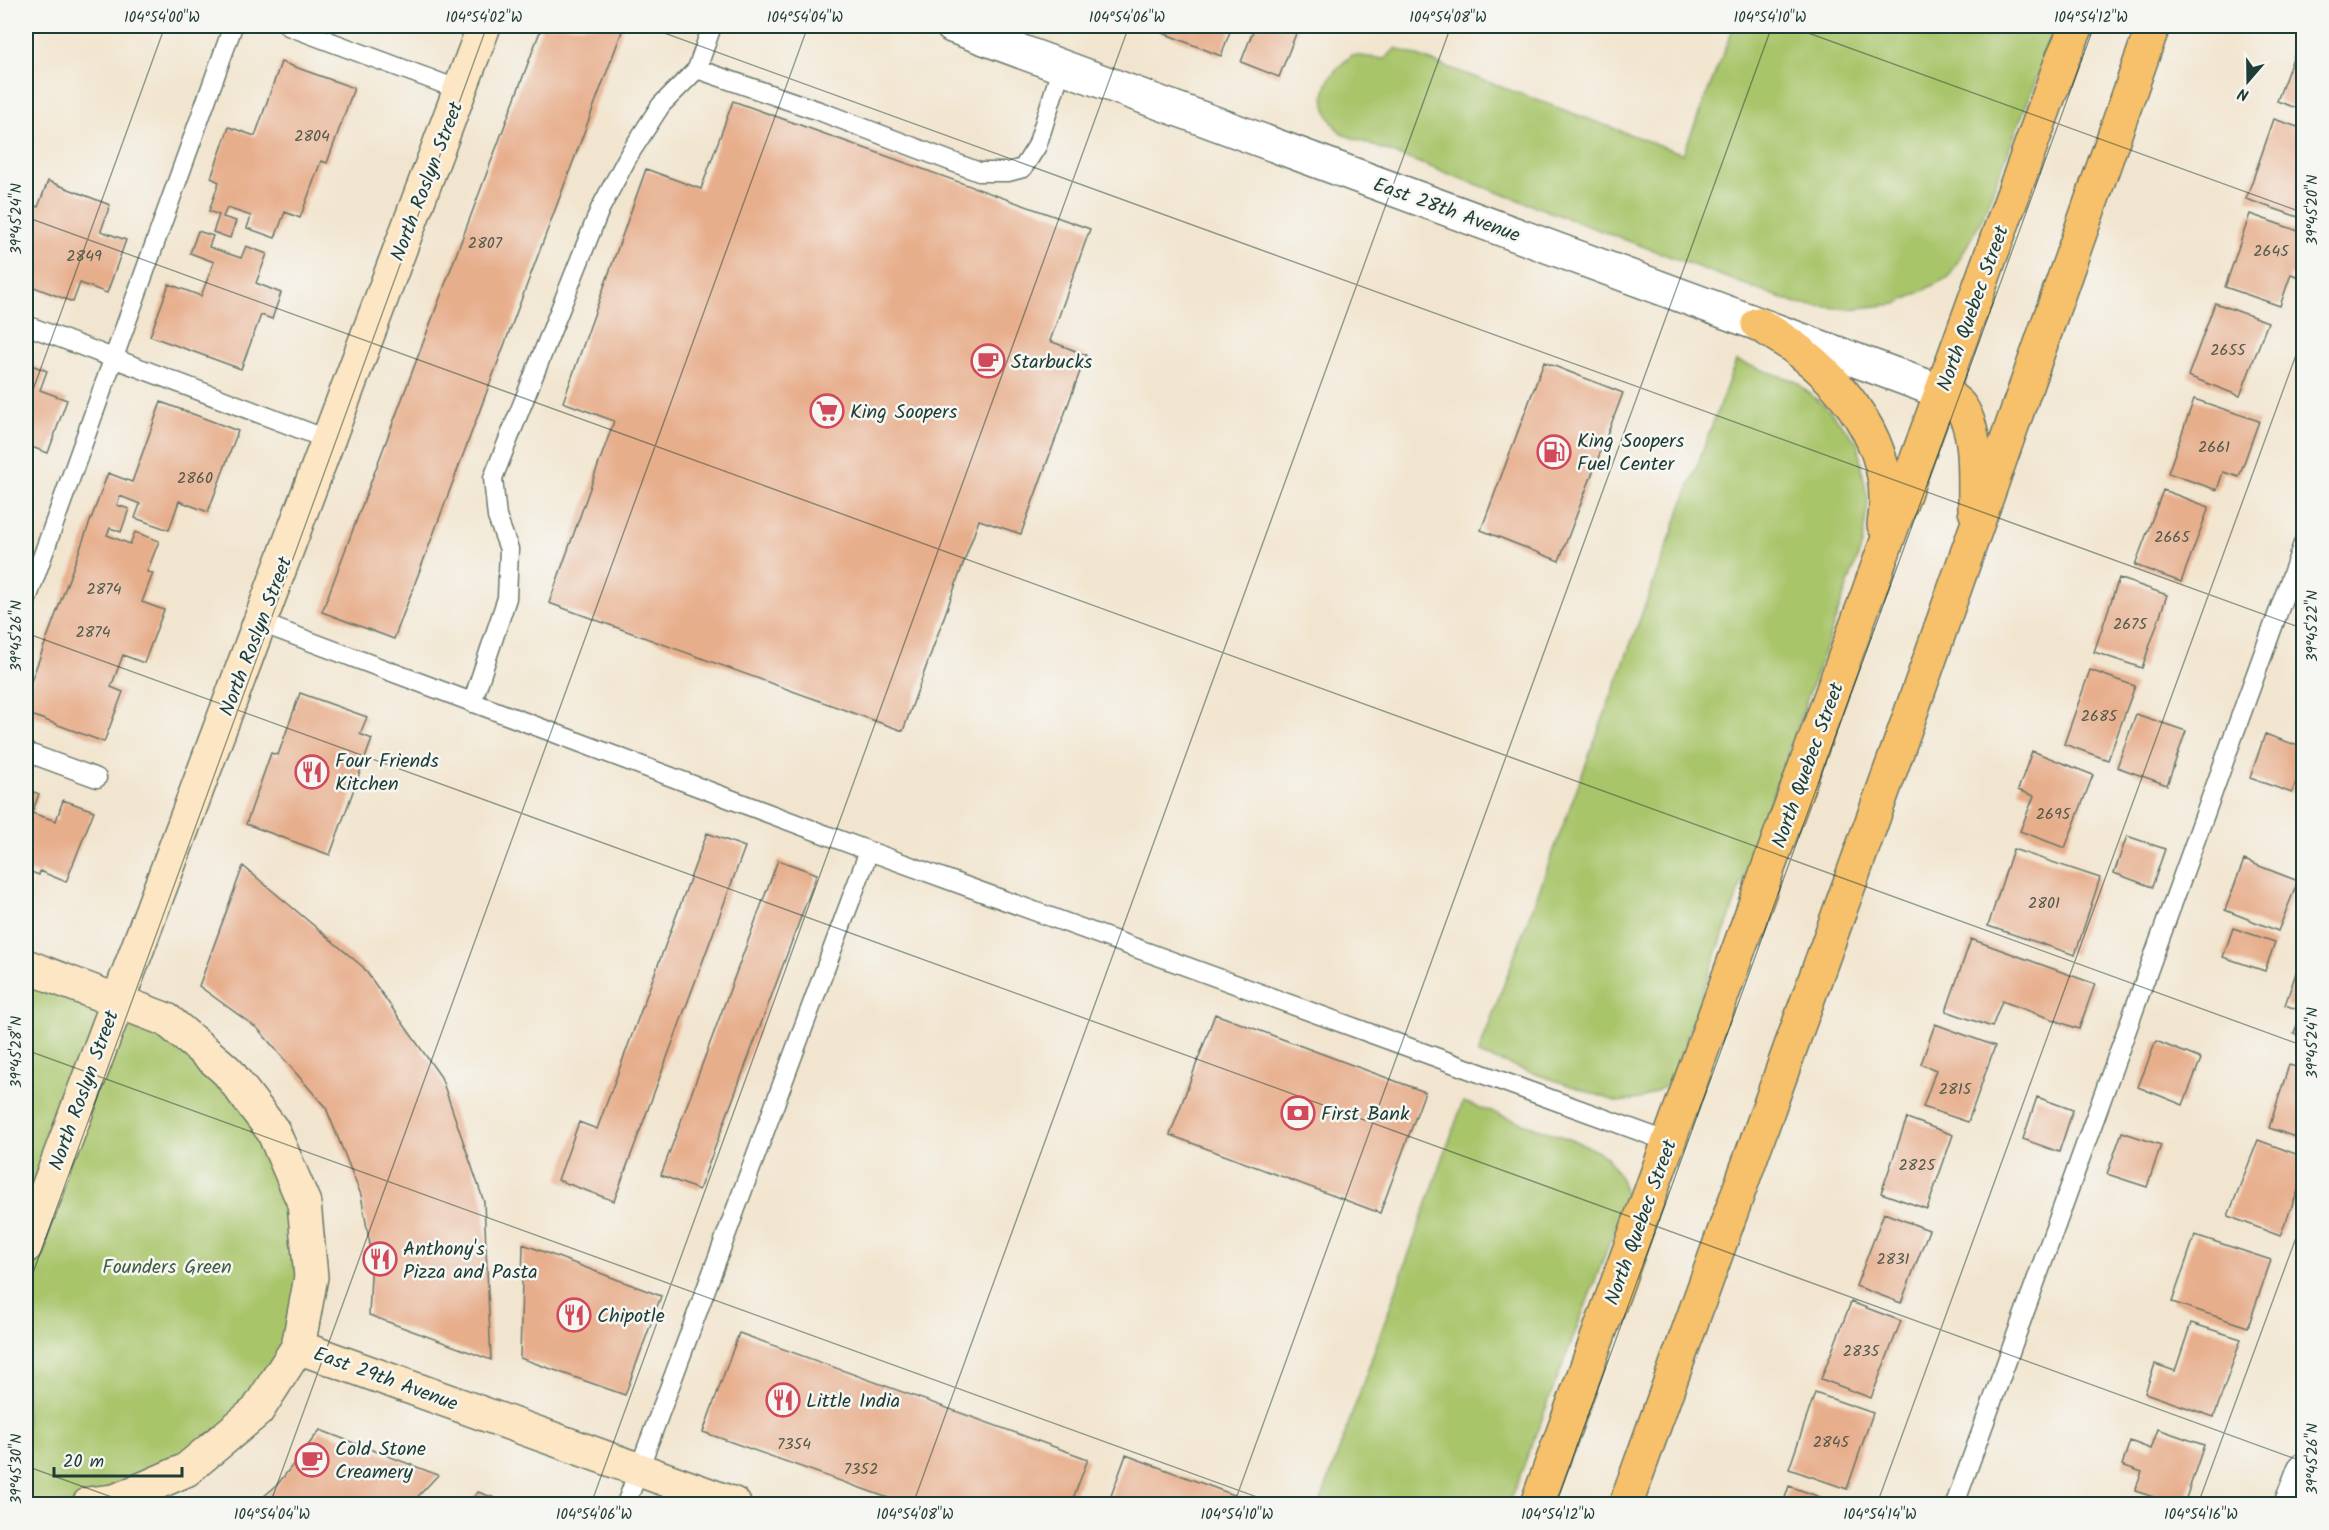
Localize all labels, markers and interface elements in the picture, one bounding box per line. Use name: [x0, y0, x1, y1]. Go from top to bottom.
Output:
text: 104°54'00"W: [124, 6, 200, 30]
text: 104°54'02"W: [446, 6, 523, 30]
text: 104°54'04"W: [767, 6, 844, 30]
text: 104°54'06"W: [1089, 6, 1166, 30]
text: 104°54'08"W: [1409, 6, 1487, 30]
text: 104°54'10"W: [1734, 6, 1807, 30]
text: 104°54'12"W: [2054, 6, 2128, 30]
north arrow: [2218, 51, 2278, 111]
text: N: [2234, 80, 2252, 107]
street label: North Roslyn Street: [383, 97, 473, 266]
house number: 2804: [294, 124, 330, 149]
street label: East 28th Avenue: [1368, 169, 1524, 252]
text: 39°45'20"N: [2301, 175, 2325, 245]
text: 39°45'24"N: [5, 183, 29, 255]
street label: North Quebec Street: [1929, 221, 2019, 396]
house number: 2807: [468, 231, 503, 256]
house number: 2645: [2253, 239, 2290, 264]
house number: 2849: [66, 244, 102, 269]
house number: 2655: [2210, 338, 2247, 363]
cafe icon: Starbucks: [970, 343, 1006, 379]
place label: Starbucks: [1011, 347, 1093, 379]
supermarket icon: King Soopers: [809, 393, 845, 429]
place label: King Soopers: [850, 397, 958, 429]
place label: King Soopers Fuel Center: [1577, 426, 1685, 481]
fuel station icon: King Soopers Fuel Center: [1536, 434, 1572, 470]
house number: 2661: [2198, 435, 2230, 460]
house number: 2860: [177, 466, 213, 491]
house number: 2665: [2154, 525, 2191, 550]
street label: North Roslyn Street: [212, 552, 302, 721]
house number: 2874: [86, 577, 122, 602]
text: 39°45'22"N: [2301, 590, 2325, 662]
text: 39°45'26"N: [5, 600, 29, 672]
house number: 2675: [2113, 612, 2148, 637]
house number: 2874: [75, 620, 111, 645]
street label: North Quebec Street: [1764, 678, 1854, 853]
house number: 2685: [2081, 704, 2119, 729]
place label: Four Friends Kitchen: [335, 746, 439, 801]
restaurant icon: Four Friends Kitchen: [294, 754, 330, 790]
house number: 2695: [2036, 802, 2072, 827]
house number: 2801: [2028, 891, 2060, 916]
street label: North Roslyn Street: [41, 1006, 129, 1175]
text: 39°45'24"N: [2301, 1007, 2325, 1079]
text: 39°45'28"N: [5, 1016, 29, 1088]
house number: 2815: [1939, 1077, 1973, 1102]
bank icon: First Bank: [1280, 1095, 1316, 1131]
place label: First Bank: [1321, 1099, 1410, 1131]
street label: North Quebec Street: [1597, 1135, 1687, 1310]
house number: 2825: [1899, 1153, 1937, 1178]
place label: Anthony's Pizza and Pasta: [403, 1234, 538, 1289]
restaurant icon: Anthony's Pizza and Pasta: [362, 1241, 398, 1277]
house number: 2831: [1876, 1247, 1910, 1272]
park label: Founders Green: [102, 1252, 232, 1284]
restaurant icon: Chipotle: [556, 1297, 592, 1333]
place label: Chipotle: [597, 1301, 665, 1333]
street label: East 29th Avenue: [308, 1339, 462, 1421]
house number: 2835: [1843, 1339, 1881, 1364]
restaurant icon: Little India: [765, 1382, 801, 1418]
place label: Little India: [806, 1386, 900, 1418]
text: 39°45'26"N: [2301, 1423, 2325, 1495]
house number: 2845: [1813, 1430, 1851, 1455]
house number: 7354: [777, 1432, 811, 1457]
text: 39°45'30"N: [5, 1434, 29, 1504]
place label: Cold Stone Creamery: [335, 1434, 426, 1489]
scale bar: [54, 1440, 182, 1478]
cafe icon: Cold Stone Creamery: [294, 1442, 330, 1478]
text: 20 m: [63, 1448, 104, 1477]
house number: 7352: [844, 1457, 878, 1482]
text: 104°54'04"W: [234, 1503, 311, 1527]
text: 104°54'06"W: [556, 1503, 633, 1527]
text: 104°54'08"W: [876, 1503, 954, 1527]
text: 104°54'10"W: [1201, 1503, 1274, 1527]
text: 104°54'12"W: [1521, 1503, 1595, 1527]
text: 104°54'14"W: [1843, 1503, 1917, 1527]
text: 104°54'16"W: [2164, 1503, 2238, 1527]

